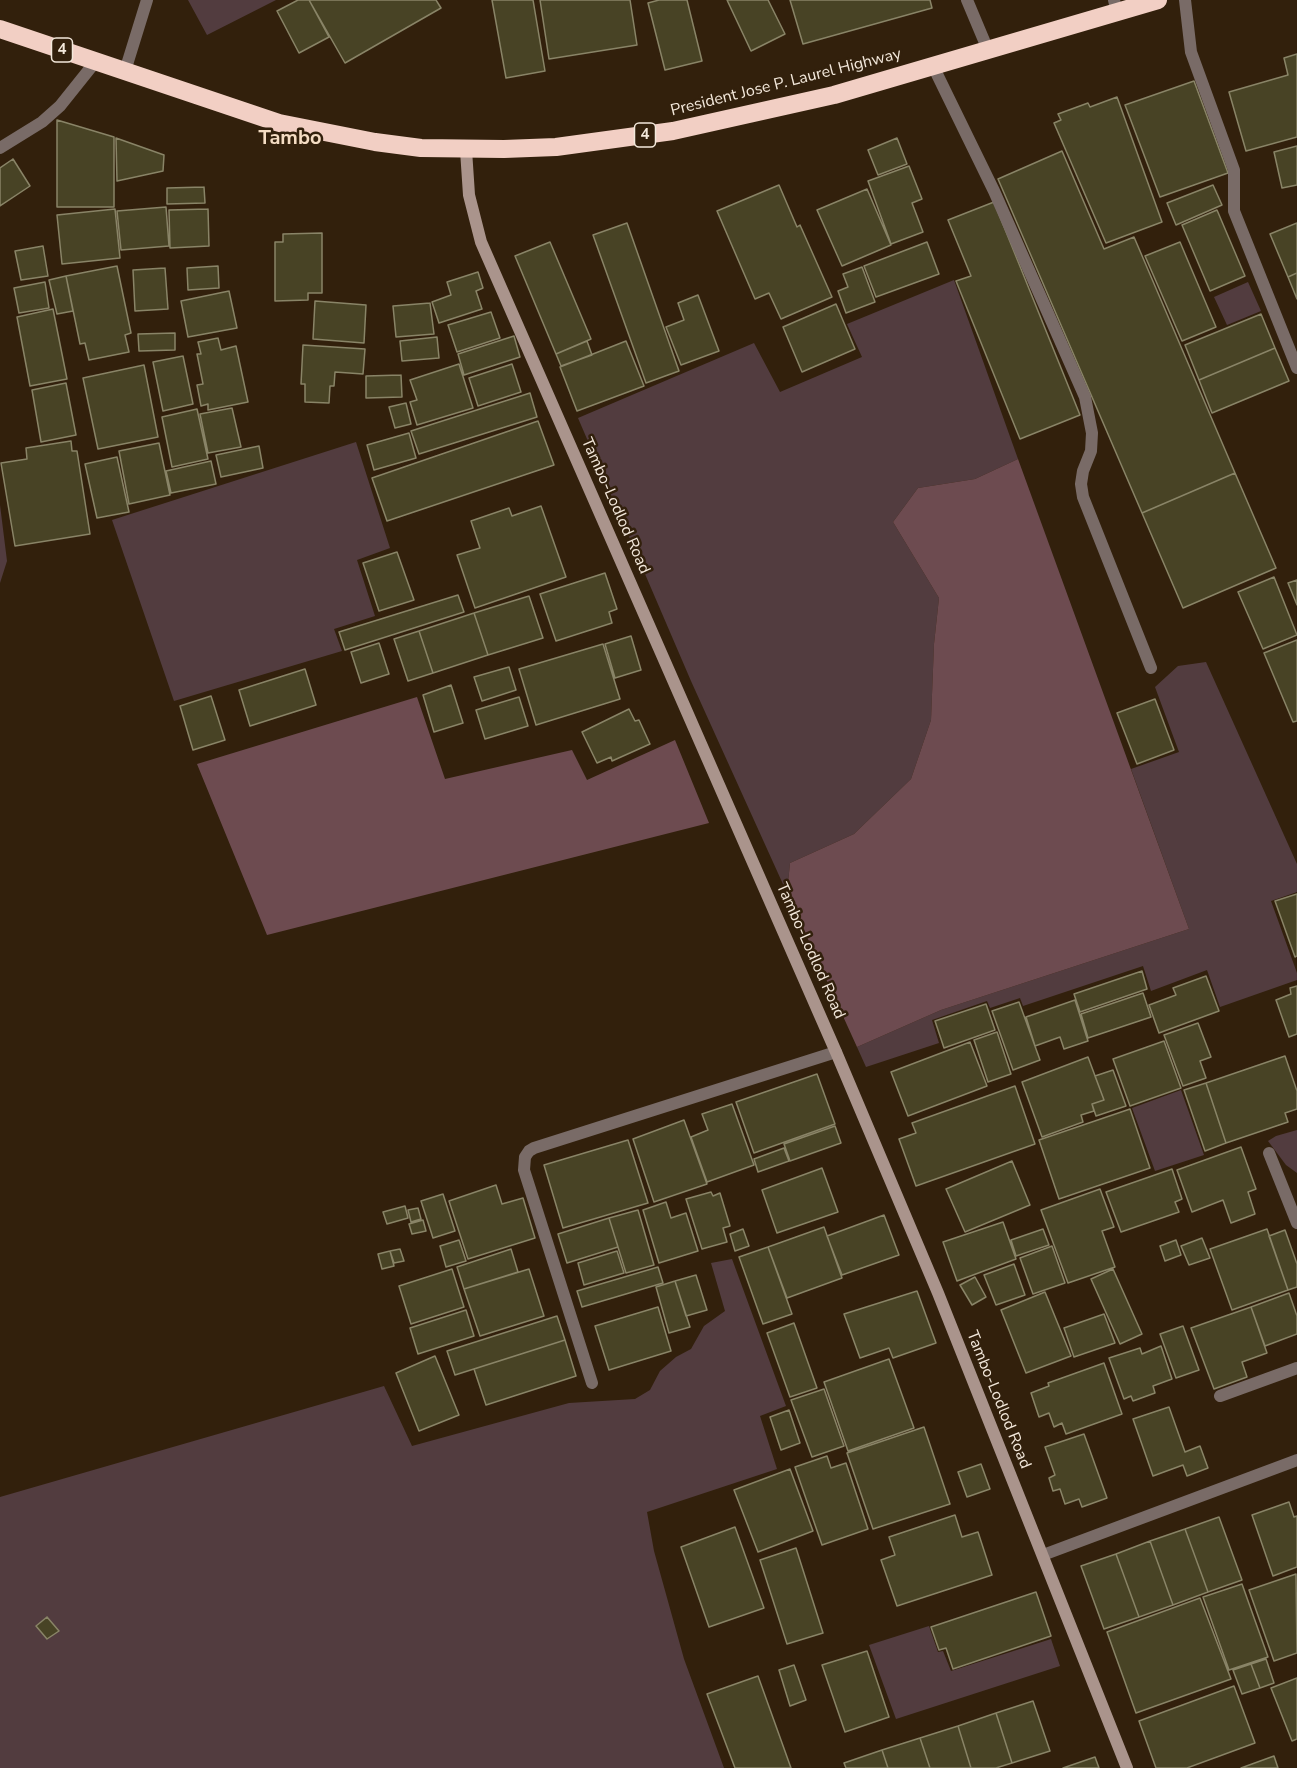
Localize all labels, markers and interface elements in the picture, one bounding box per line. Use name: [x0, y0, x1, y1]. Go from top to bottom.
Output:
road number: 4: [52, 38, 72, 62]
street label: President Jose P. Laurel Highway: [669, 45, 903, 121]
road number: 4: [634, 123, 656, 147]
district label: Tambo: [259, 127, 321, 151]
street label: Tambo-Lodlod Road: [576, 435, 654, 577]
street label: Tambo-Lodlod Road: [771, 880, 849, 1022]
street label: Tambo-Lodlod Road: [962, 1328, 1034, 1472]

